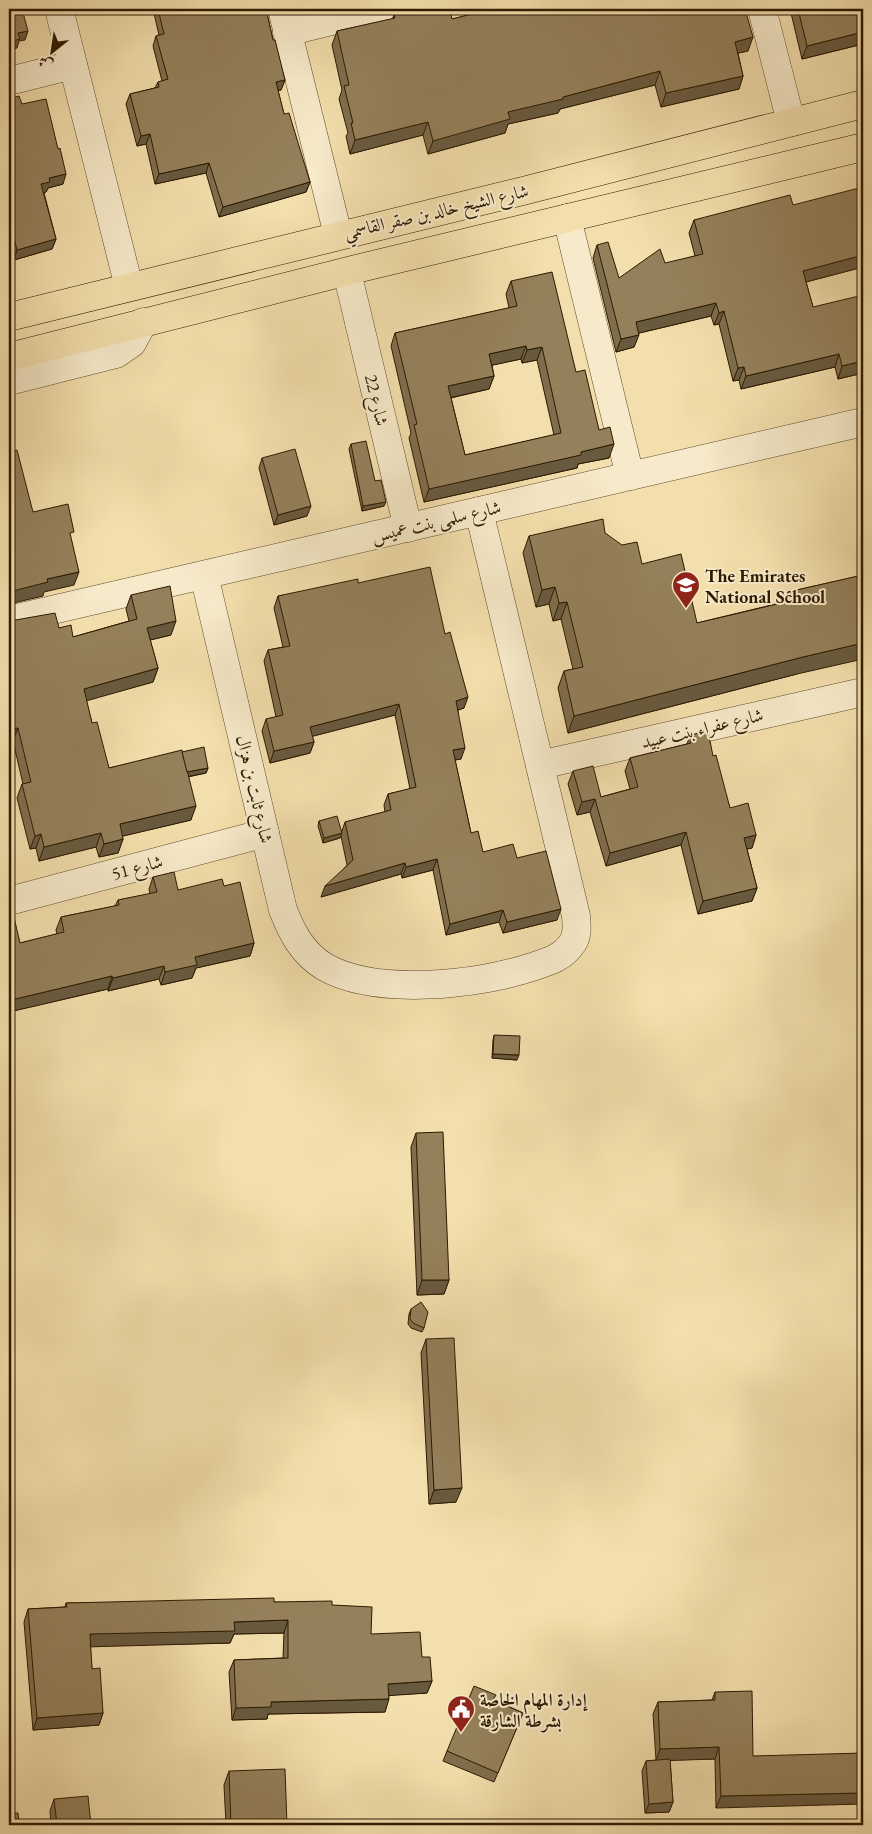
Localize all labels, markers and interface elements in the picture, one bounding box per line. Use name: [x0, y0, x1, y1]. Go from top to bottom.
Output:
north arrow: [28, 28, 78, 78]
text: ش: [35, 52, 56, 75]
street label: شارع الشيخ خالد بن صقر القاسمي: [341, 179, 532, 249]
street label: شارع 22: [356, 372, 394, 429]
street label: شارع سلمى بنت عميس: [369, 495, 504, 551]
place label: The Emirates National School: [705, 564, 825, 608]
school or university icon: The Emirates National School: [671, 570, 701, 609]
street label: شارع عفراء بنت عبيد: [639, 703, 766, 757]
street label: شارع ثابت بن هزال: [227, 733, 279, 846]
street label: شارع 51: [109, 849, 166, 889]
place label: إدارة المهام الخاصة بشرطة الشارقة: [480, 1688, 589, 1733]
public building icon: إدارة المهام الخاصة بشرطة الشارقة: [446, 1694, 476, 1733]

